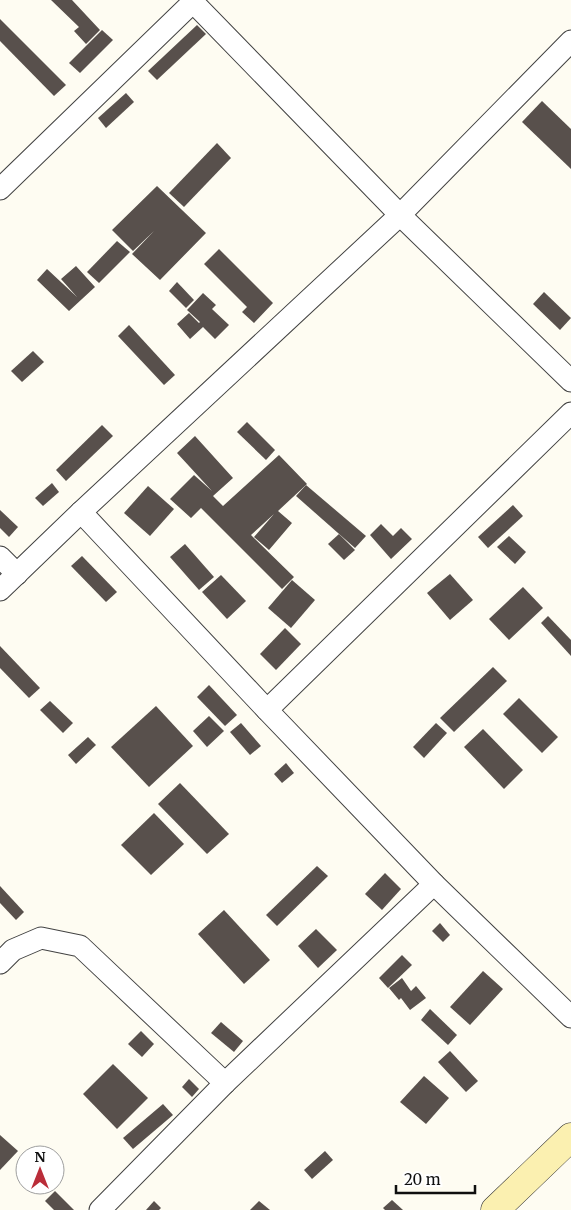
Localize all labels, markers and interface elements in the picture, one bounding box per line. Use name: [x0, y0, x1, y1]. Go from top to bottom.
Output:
north arrow: [15, 1145, 65, 1195]
text: N: [34, 1148, 46, 1166]
scale bar: [396, 1162, 475, 1194]
text: 20 m: [404, 1170, 441, 1189]

